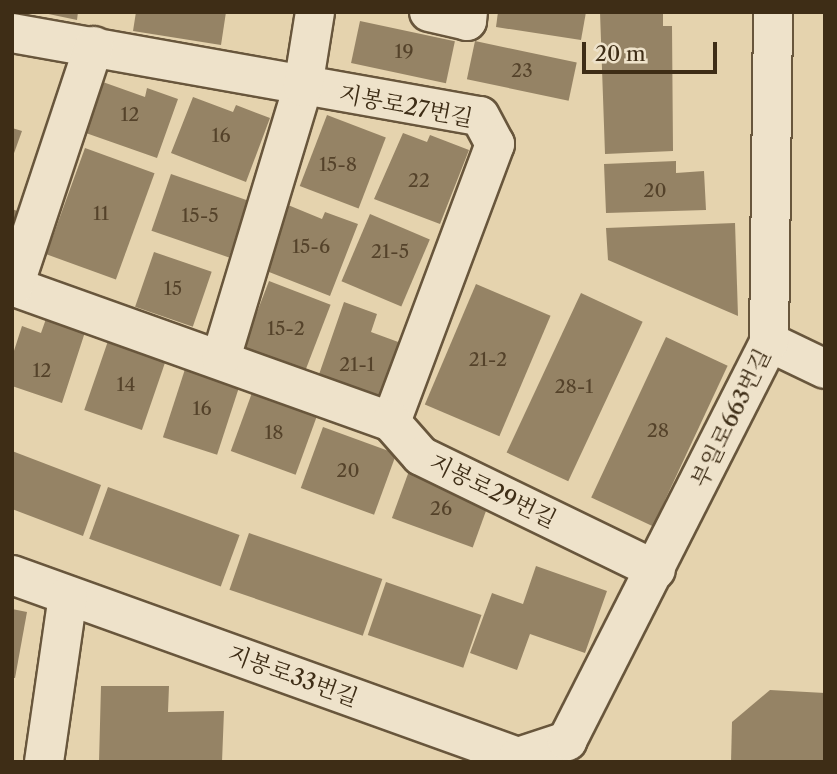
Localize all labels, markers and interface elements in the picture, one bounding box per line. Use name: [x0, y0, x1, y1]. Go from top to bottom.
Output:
scale bar: [585, 28, 720, 72]
house number: 19: [394, 41, 414, 63]
text: 20 m: [595, 41, 646, 66]
house number: 23: [511, 60, 533, 82]
street label: 지봉로27번길: [337, 80, 475, 132]
house number: 12: [121, 104, 139, 126]
house number: 16: [211, 125, 231, 147]
house number: 15-8: [319, 154, 357, 176]
house number: 22: [408, 170, 430, 192]
house number: 20: [644, 180, 666, 202]
house number: 11: [93, 203, 109, 225]
house number: 15-5: [181, 205, 219, 227]
house number: 15-6: [292, 236, 330, 258]
house number: 21-5: [371, 241, 409, 263]
house number: 15: [164, 278, 182, 300]
house number: 15-2: [267, 318, 305, 340]
street label: 부일로663번길: [686, 344, 776, 492]
house number: 21-2: [469, 349, 507, 371]
house number: 21-1: [339, 354, 375, 376]
house number: 12: [33, 360, 51, 382]
house number: 14: [117, 374, 135, 396]
house number: 28-1: [555, 376, 593, 398]
house number: 16: [192, 398, 212, 420]
house number: 28: [647, 420, 669, 442]
house number: 18: [264, 422, 284, 444]
street label: 지봉로29번길: [425, 448, 561, 534]
house number: 20: [337, 460, 359, 482]
house number: 26: [430, 498, 452, 520]
street label: 지봉로33번길: [224, 640, 362, 712]

